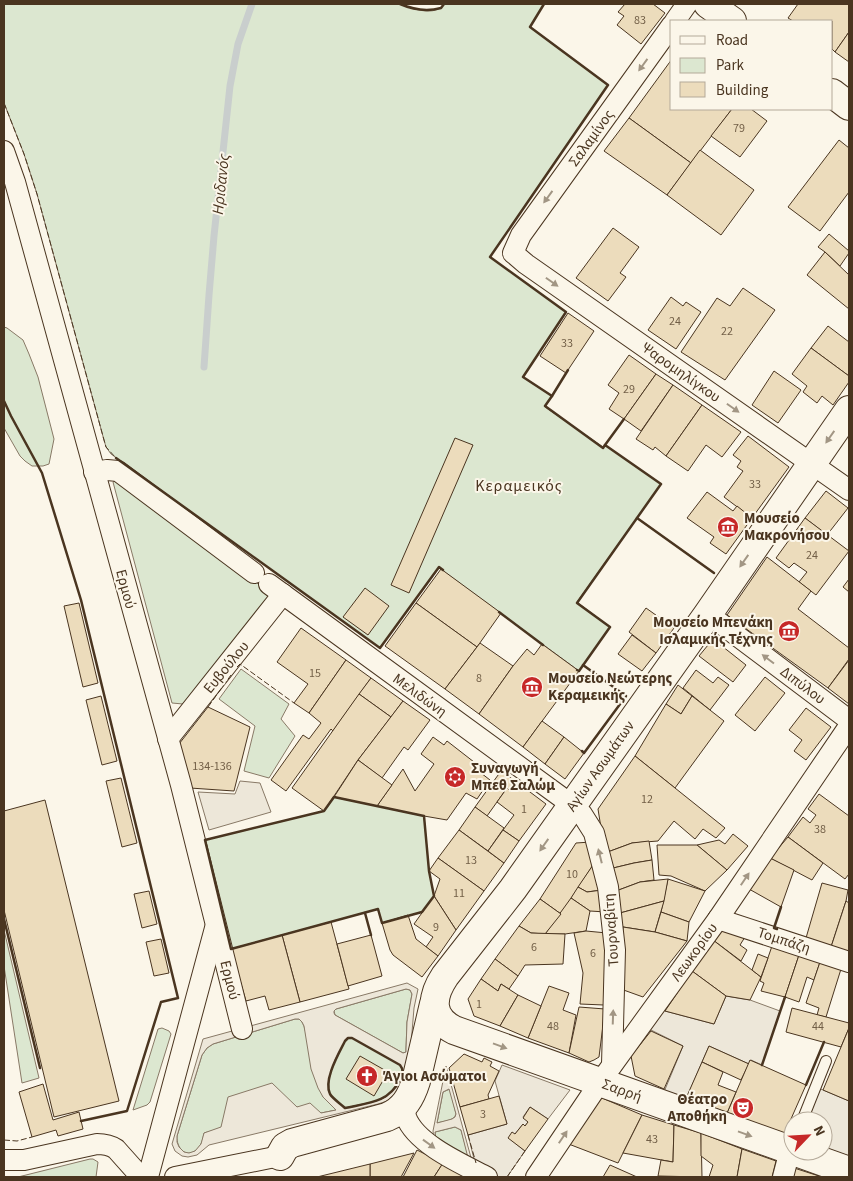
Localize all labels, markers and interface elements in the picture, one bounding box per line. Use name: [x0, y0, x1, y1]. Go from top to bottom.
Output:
house number: 83: [634, 12, 646, 29]
legend: [670, 20, 833, 110]
text: Road: [716, 30, 748, 51]
text: Park: [716, 55, 745, 76]
one-way arrow: [638, 58, 648, 72]
text: Building: [716, 80, 769, 101]
street label: Σαλαμίνος: [564, 105, 620, 171]
house number: 79: [733, 120, 745, 137]
water label: Ηριδανός: [207, 152, 235, 216]
one-way arrow: [543, 190, 553, 204]
one-way arrow: [545, 277, 559, 287]
house number: 24: [669, 313, 681, 330]
house number: 22: [721, 323, 733, 340]
house number: 33: [561, 335, 573, 352]
street label: Ψαρομηλίγκου: [637, 337, 725, 408]
house number: 29: [623, 381, 635, 398]
one-way arrow: [726, 403, 739, 413]
one-way arrow: [826, 430, 836, 443]
district label: Κεραμεικός: [475, 475, 563, 497]
house number: 33: [749, 476, 761, 493]
place label: Μουσείο Μακρονήσου: [744, 508, 830, 546]
museum icon: Μουσείο Μακρονήσου: [716, 515, 740, 539]
house number: 24: [806, 547, 818, 564]
one-way arrow: [739, 554, 749, 568]
street label: Ερμού: [110, 567, 141, 611]
place label: Μουσείο Μπενάκη Ισλαμικής Τέχνης: [653, 612, 773, 650]
museum icon: Μουσείο Μπενάκη Ισλαμικής Τέχνης: [777, 619, 801, 643]
street label: Ευβούλου: [199, 637, 254, 698]
one-way arrow: [761, 654, 775, 664]
street label: Διπύλου: [776, 661, 830, 709]
house number: 15: [309, 665, 321, 682]
place label: Μουσείο Νεώτερης Κεραμεικής: [548, 668, 673, 706]
street label: Μελιδώνη: [388, 669, 451, 722]
house number: 8: [476, 670, 482, 687]
museum icon: Μουσείο Νεώτερης Κεραμεικής: [520, 675, 544, 699]
street label: Αγίων Ασωμάτων: [561, 717, 640, 816]
house number: 134-136: [192, 758, 232, 775]
place label: Συναγωγή Μπεθ Σαλώμ: [471, 758, 555, 796]
synagogue icon: Συναγωγή Μπεθ Σαλώμ: [443, 765, 467, 789]
house number: 12: [641, 791, 653, 808]
house number: 1: [521, 801, 527, 818]
house number: 38: [814, 821, 826, 838]
one-way arrow: [539, 838, 549, 852]
one-way arrow: [596, 848, 604, 863]
house number: 13: [465, 852, 477, 869]
house number: 10: [566, 866, 578, 883]
one-way arrow: [740, 872, 750, 885]
house number: 11: [453, 885, 465, 902]
street label: Τουρναβίτη: [598, 893, 625, 967]
house number: 9: [433, 919, 439, 936]
street label: Λεωκορίου: [666, 919, 723, 986]
street label: Τομπάζη: [755, 922, 813, 959]
house number: 6: [531, 939, 537, 956]
house number: 6: [590, 945, 596, 962]
street label: Ερμού: [214, 958, 245, 1002]
house number: 1: [476, 996, 482, 1013]
one-way arrow: [609, 1008, 617, 1024]
house number: 48: [547, 1018, 559, 1035]
house number: 44: [812, 1018, 824, 1035]
one-way arrow: [492, 1043, 507, 1050]
church icon: Άγιοι Ασώματοι: [355, 1064, 379, 1088]
place label: Άγιοι Ασώματοι: [383, 1066, 487, 1087]
street label: Σαρρή: [599, 1074, 645, 1107]
place label: Θέατρο Αποθήκη: [667, 1089, 727, 1127]
theatre icon: Θέατρο Αποθήκη: [731, 1096, 755, 1120]
house number: 3: [480, 1106, 486, 1123]
north arrow: [783, 1111, 833, 1161]
text: N: [808, 1122, 830, 1139]
one-way arrow: [559, 1130, 568, 1143]
house number: 43: [646, 1131, 658, 1148]
one-way arrow: [737, 1131, 752, 1138]
one-way arrow: [422, 1139, 436, 1149]

